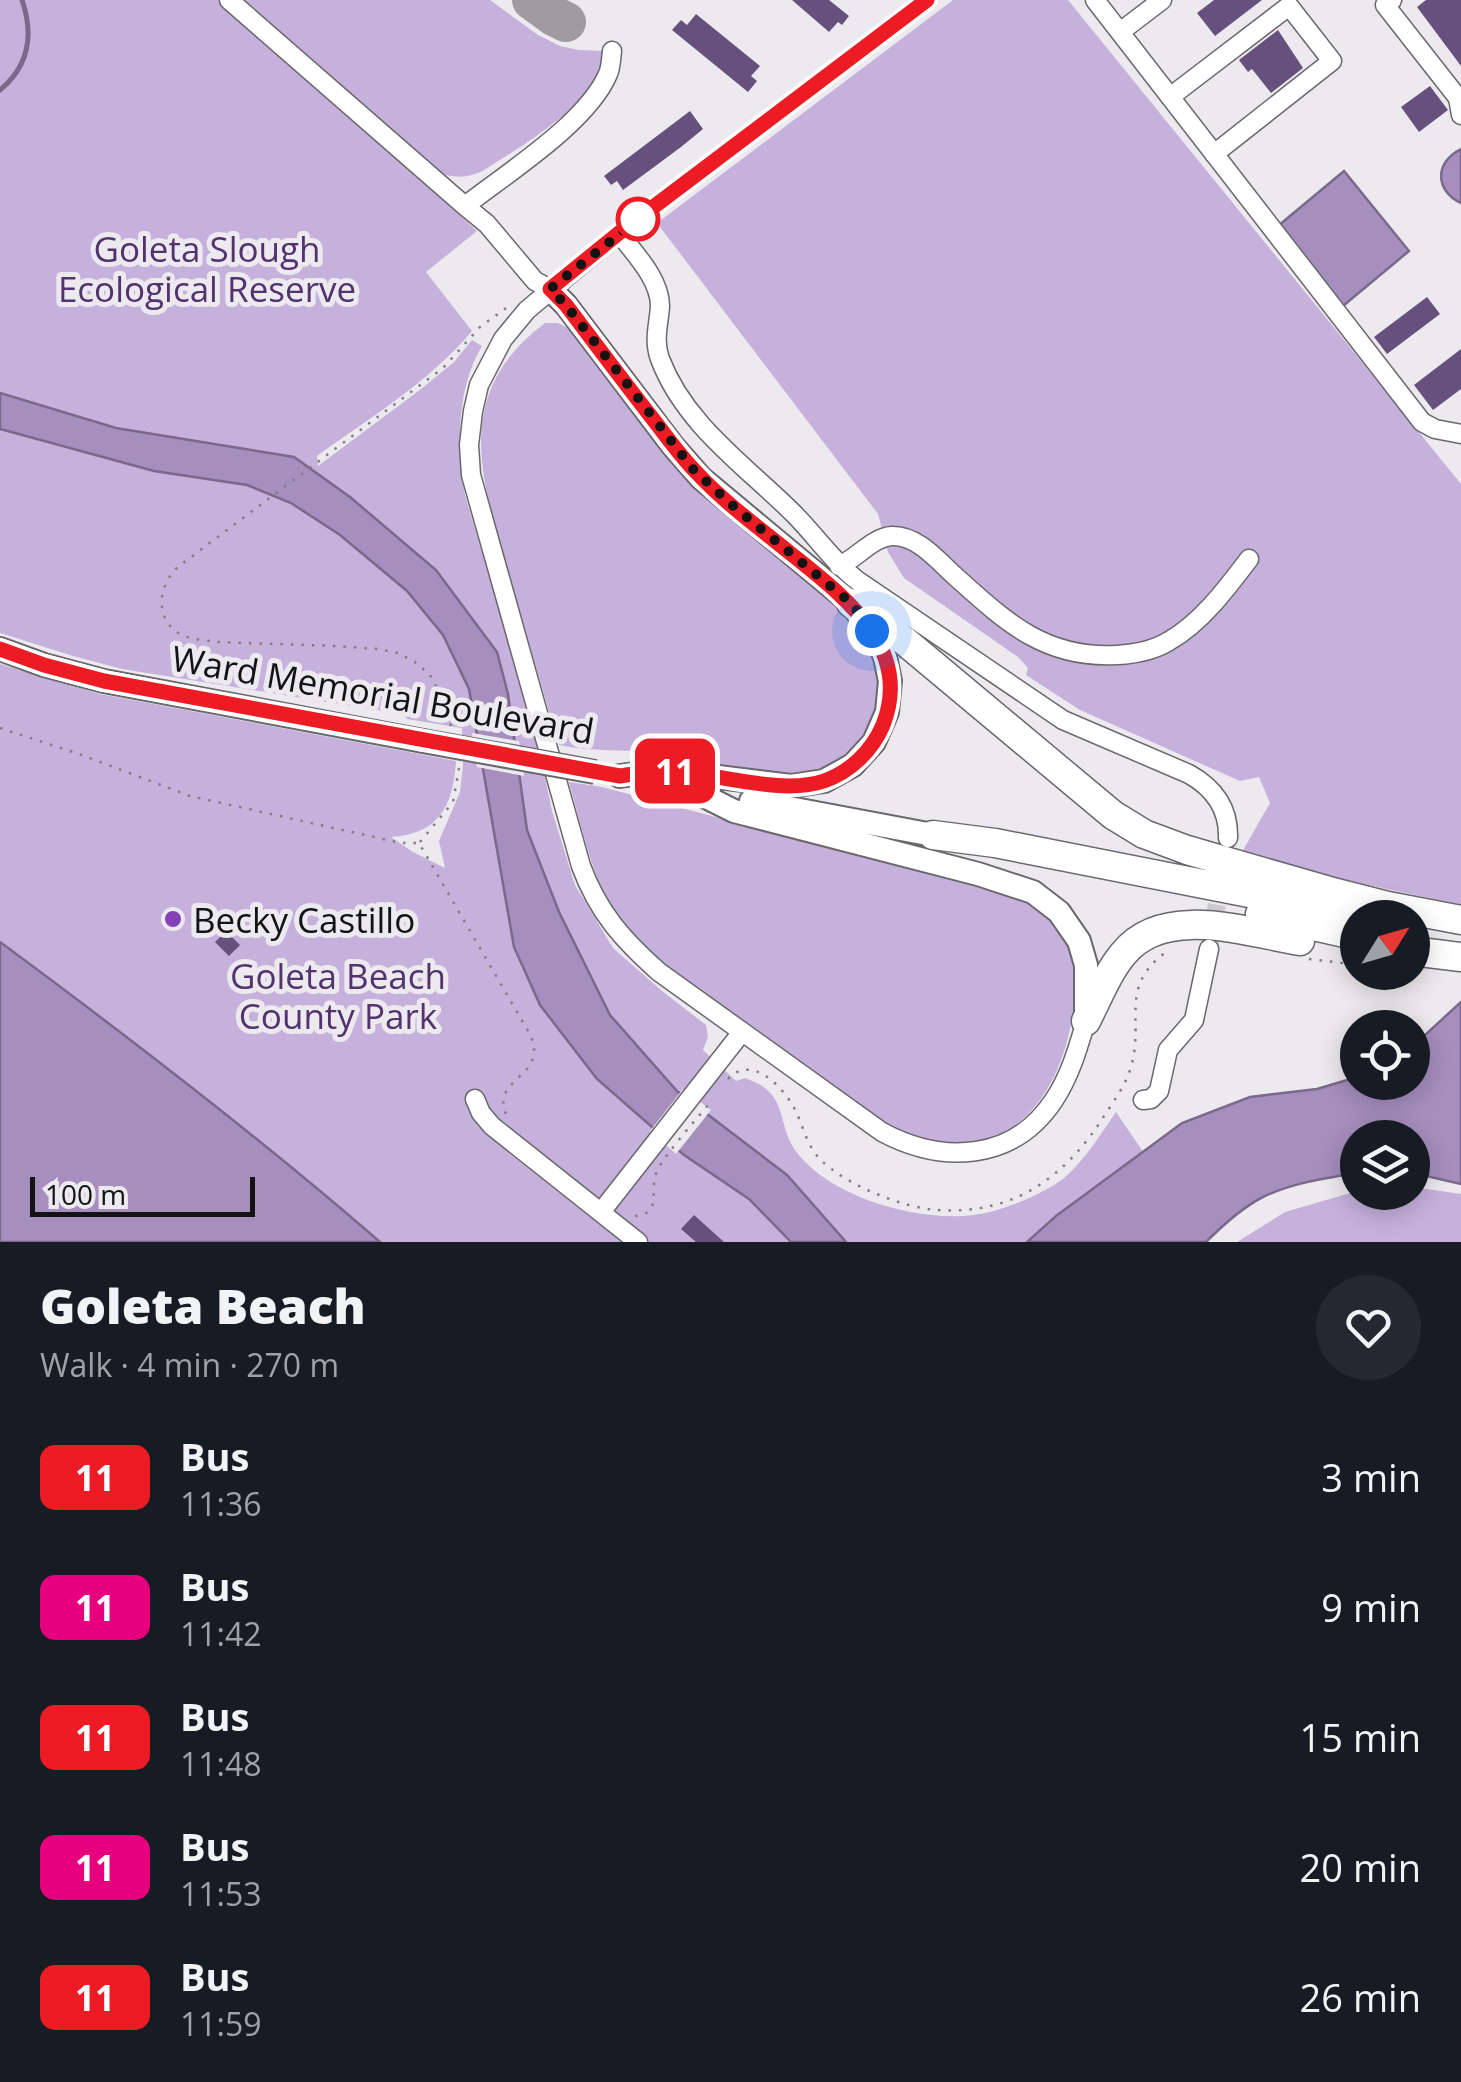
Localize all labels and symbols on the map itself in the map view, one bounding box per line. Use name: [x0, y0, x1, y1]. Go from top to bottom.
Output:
unlabelled marker: [617, 198, 659, 240]
park label: Goleta Slough Ecological Reserve: [58, 225, 356, 312]
your location: [847, 606, 897, 656]
street label: Ward Memorial Boulevard: [168, 634, 598, 754]
line badge: 11: [630, 738, 720, 804]
place label: Becky Castillo: [193, 896, 415, 943]
north arrow: [1340, 900, 1430, 990]
marker: Becky Castillo: [162, 908, 184, 930]
park label: Goleta Beach County Park: [230, 952, 446, 1039]
scale bar: [30, 1172, 255, 1216]

